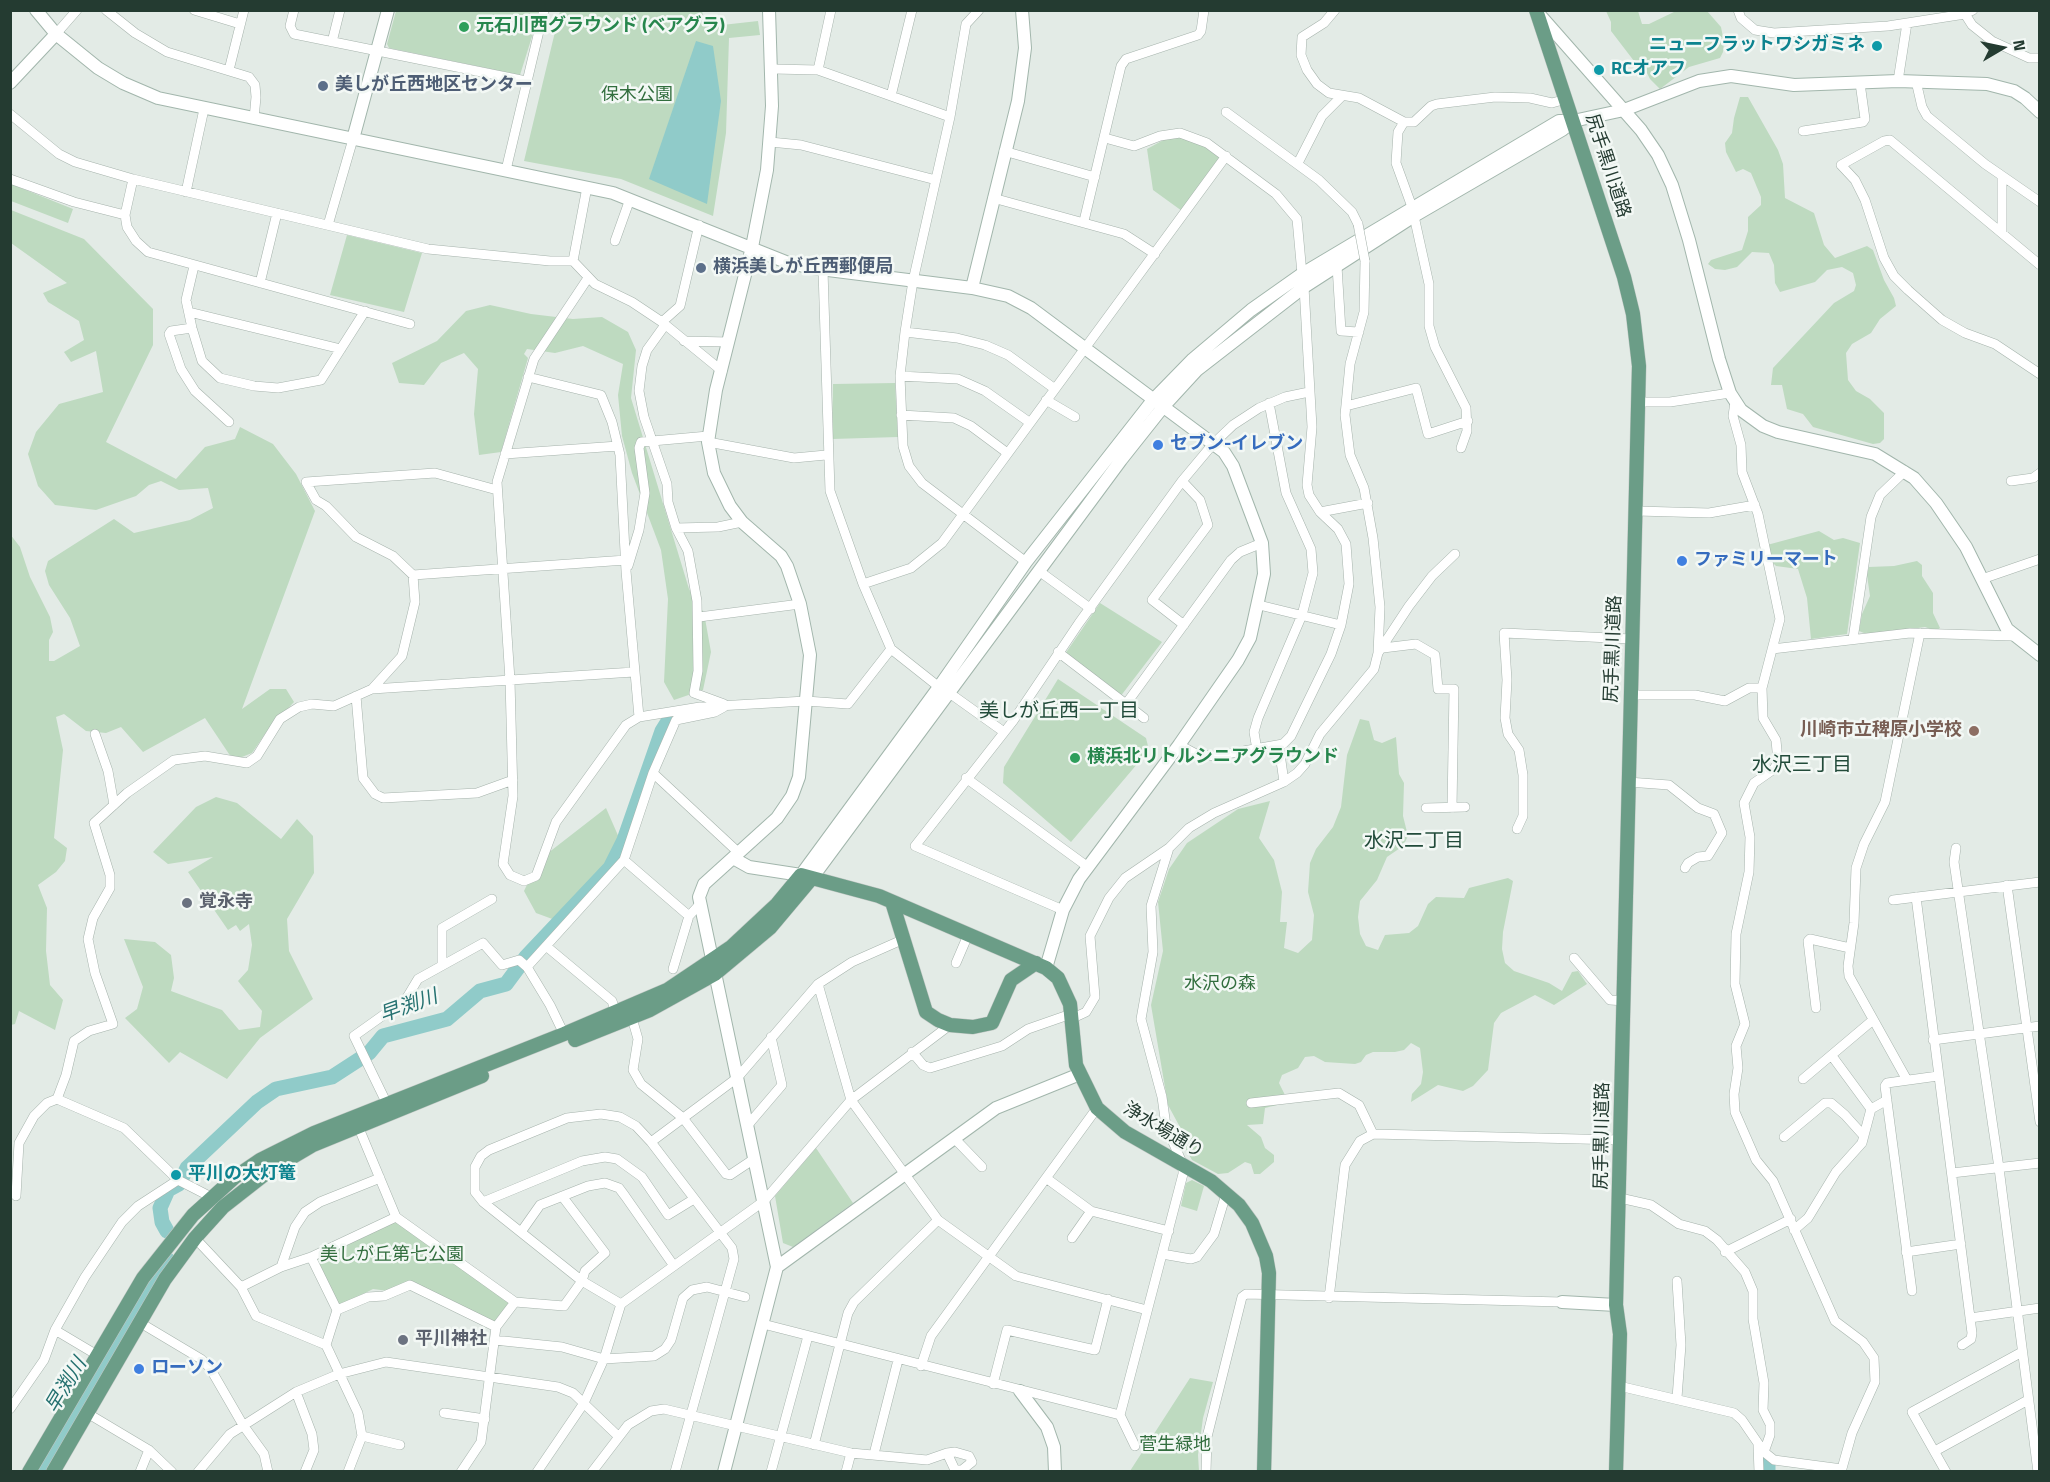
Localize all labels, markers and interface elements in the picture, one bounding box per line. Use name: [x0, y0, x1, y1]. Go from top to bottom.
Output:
place label: 元石川西グラウンド (ベアグラ): [476, 16, 725, 38]
north arrow: [1972, 18, 2032, 78]
marker: 元石川西グラウンド (ベアグラ): [457, 20, 471, 34]
place label: ニューフラットワシガミネ: [1649, 35, 1865, 57]
text: N: [2007, 38, 2032, 53]
marker: ニューフラットワシガミネ: [1870, 39, 1884, 53]
place label: RCオアフ: [1611, 59, 1686, 81]
marker: RCオアフ: [1592, 63, 1606, 77]
place label: 美しが丘西地区センター: [335, 75, 533, 97]
marker: 美しが丘西地区センター: [316, 79, 330, 93]
park label: 保木公園: [601, 85, 673, 107]
street label: 尻手黒川道路: [1580, 111, 1634, 221]
place label: 横浜美しが丘西郵便局: [713, 257, 893, 279]
marker: 横浜美しが丘西郵便局: [694, 261, 708, 275]
place label: セブン-イレブン: [1170, 434, 1303, 456]
marker: セブン-イレブン: [1151, 438, 1165, 452]
place label: ファミリーマート: [1694, 550, 1838, 572]
marker: ファミリーマート: [1675, 554, 1689, 568]
street label: 尻手黒川道路: [1601, 595, 1627, 703]
district label: 美しが丘西一丁目: [979, 700, 1139, 724]
place label: 川崎市立稗原小学校: [1800, 720, 1962, 742]
marker: 川崎市立稗原小学校: [1967, 724, 1981, 738]
place label: 横浜北リトルシニアグラウンド: [1087, 747, 1339, 769]
marker: 横浜北リトルシニアグラウンド: [1068, 751, 1082, 765]
district label: 水沢三丁目: [1752, 754, 1852, 778]
district label: 水沢二丁目: [1364, 830, 1464, 854]
place label: 覚永寺: [199, 892, 253, 914]
marker: 覚永寺: [180, 896, 194, 910]
park label: 水沢の森: [1184, 974, 1256, 996]
water label: 早渕川: [377, 985, 441, 1029]
street label: 尻手黒川道路: [1591, 1082, 1615, 1190]
street label: 浄水場通り: [1119, 1099, 1207, 1163]
place label: 平川の大灯篭: [188, 1164, 296, 1186]
marker: 平川の大灯篭: [169, 1168, 183, 1182]
park label: 美しが丘第七公園: [320, 1245, 464, 1267]
place label: 平川神社: [415, 1329, 487, 1351]
marker: 平川神社: [396, 1333, 410, 1347]
water label: 早渕川: [41, 1354, 93, 1418]
place label: ローソン: [151, 1358, 223, 1380]
marker: ローソン: [132, 1362, 146, 1376]
park label: 菅生緑地: [1139, 1435, 1211, 1457]

